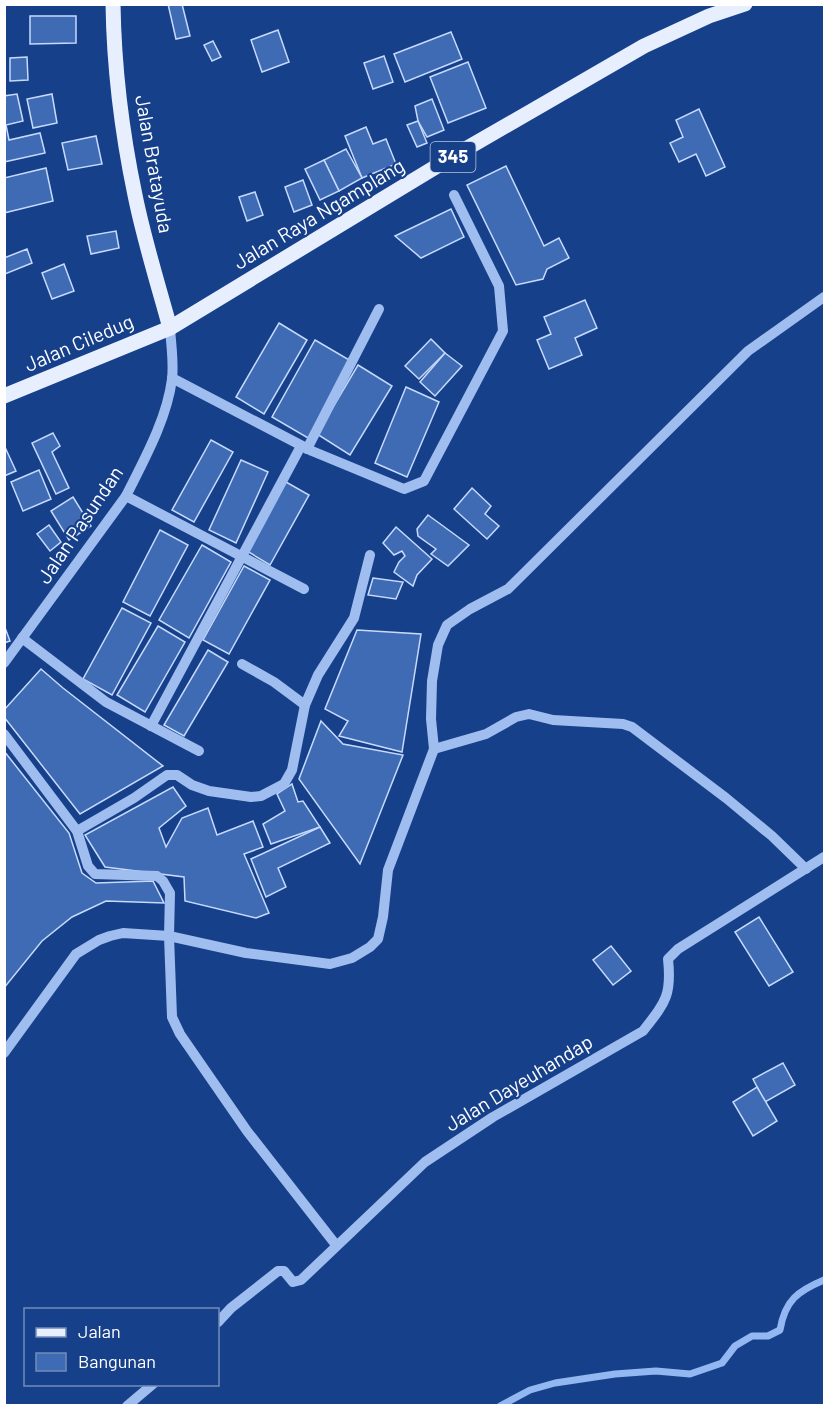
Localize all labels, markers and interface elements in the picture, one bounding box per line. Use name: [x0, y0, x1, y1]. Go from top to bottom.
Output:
street label: Jalan Bratayuda: [131, 93, 179, 235]
road number: 345: [430, 142, 476, 172]
street label: Jalan Raya Ngamplang: [229, 153, 408, 274]
street label: Jalan Ciledug: [20, 308, 137, 376]
street label: Jalan Pasundan: [31, 461, 127, 588]
street label: Jalan Dayeuhandap: [440, 1029, 597, 1136]
legend: [24, 1308, 219, 1386]
text: Jalan: [78, 1320, 121, 1342]
text: Bangunan: [78, 1350, 156, 1372]

